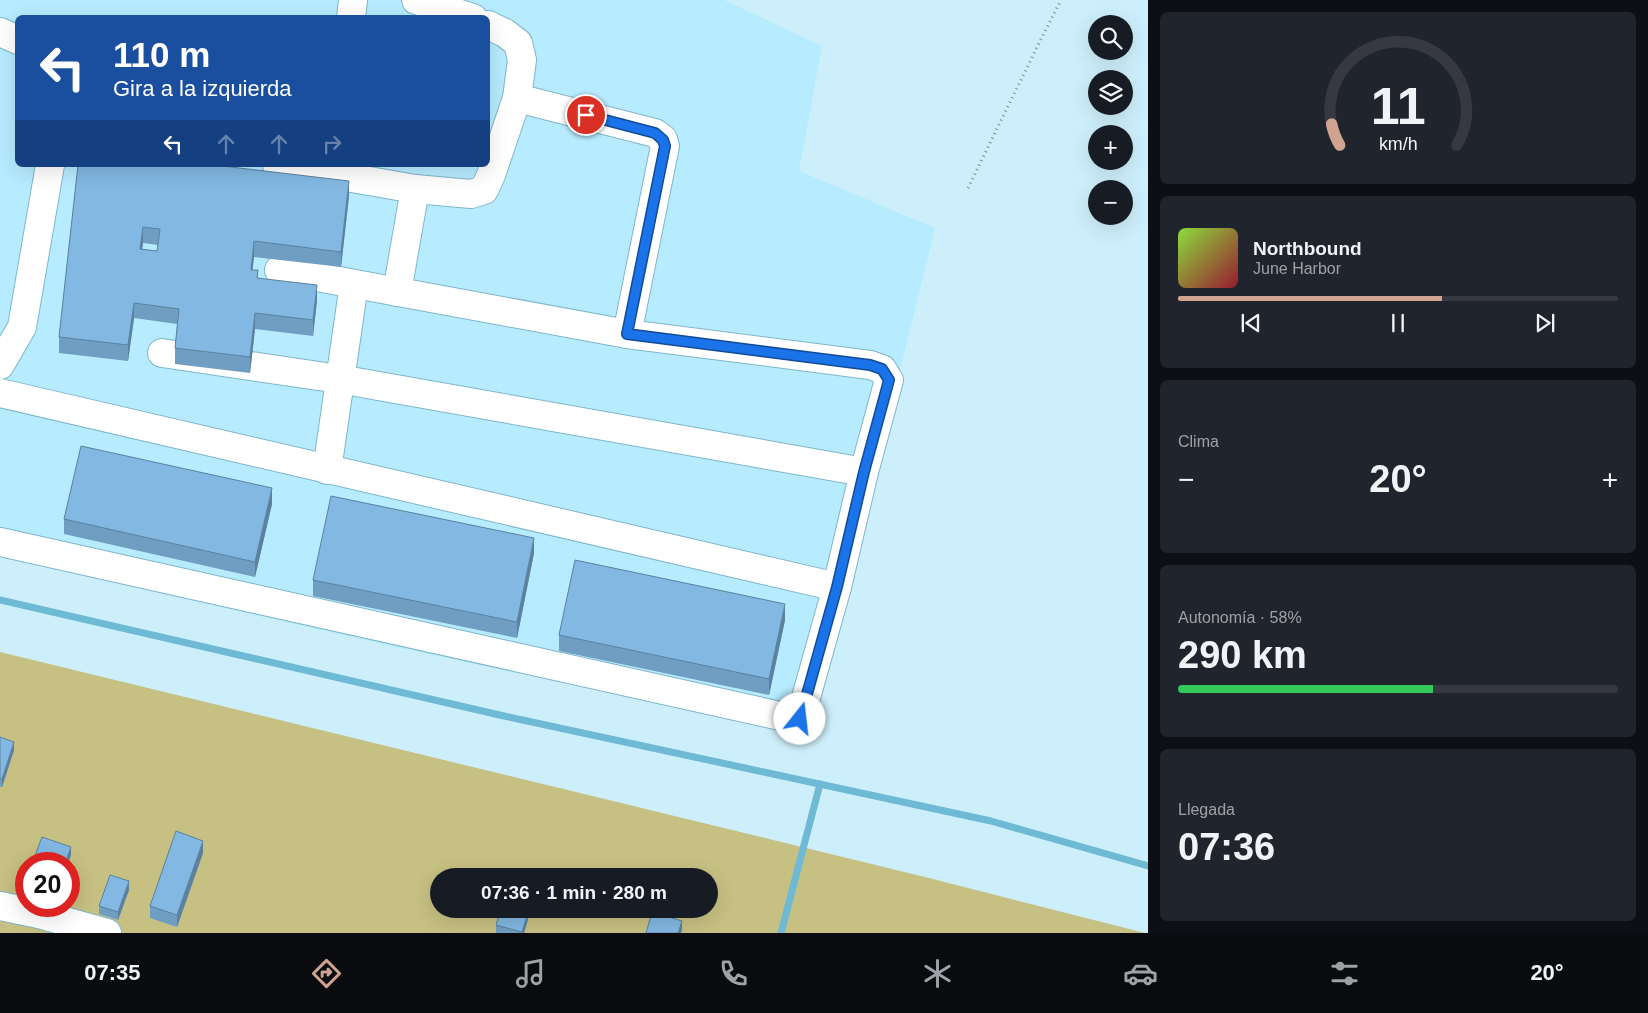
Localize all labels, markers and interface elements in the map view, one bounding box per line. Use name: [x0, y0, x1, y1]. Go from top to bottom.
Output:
map controls: [1088, 15, 1133, 225]
button: search: [1088, 15, 1133, 60]
icon: left: [30, 35, 95, 100]
text: 110 m: [113, 35, 210, 74]
button: layers: [1088, 70, 1133, 115]
text: Gira a la izquierda: [113, 76, 292, 101]
text: 11: [1371, 77, 1425, 135]
pin: [565, 94, 607, 136]
icon: arrive: [572, 101, 600, 129]
button: +: [1088, 125, 1133, 170]
icon: left: [159, 130, 187, 158]
icon: ahead: [212, 130, 240, 158]
icon: ahead: [265, 130, 293, 158]
icon: right: [318, 130, 346, 158]
text: km/h: [1379, 134, 1417, 154]
button: −: [1088, 180, 1133, 225]
text: Northbound: [1253, 238, 1362, 259]
text: June Harbor: [1253, 260, 1341, 277]
icon: previous: [1237, 309, 1265, 337]
icon: pause: [1384, 309, 1412, 337]
icon: next: [1531, 309, 1559, 337]
text: Clima: [1178, 433, 1219, 450]
text: 20°: [1369, 458, 1427, 500]
text: −: [1178, 464, 1194, 495]
text: +: [1602, 464, 1618, 495]
text: Autonomía · 58%: [1178, 609, 1302, 626]
text: 290 km: [1178, 634, 1307, 676]
position arrow: [773, 692, 825, 744]
text: Llegada: [1178, 801, 1235, 818]
text: 07:36: [1178, 826, 1275, 868]
speed limit sign: 20: [15, 852, 80, 917]
text: 07:36 · 1 min · 280 m: [481, 882, 667, 903]
icon: directions: [309, 956, 344, 991]
icon: music: [513, 956, 548, 991]
icon: phone: [716, 956, 751, 991]
icon: climate: [920, 956, 955, 991]
icon: car: [1123, 956, 1158, 991]
icon: filters: [1327, 956, 1362, 991]
text: 07:35: [84, 960, 141, 985]
text: 20°: [1530, 960, 1564, 985]

